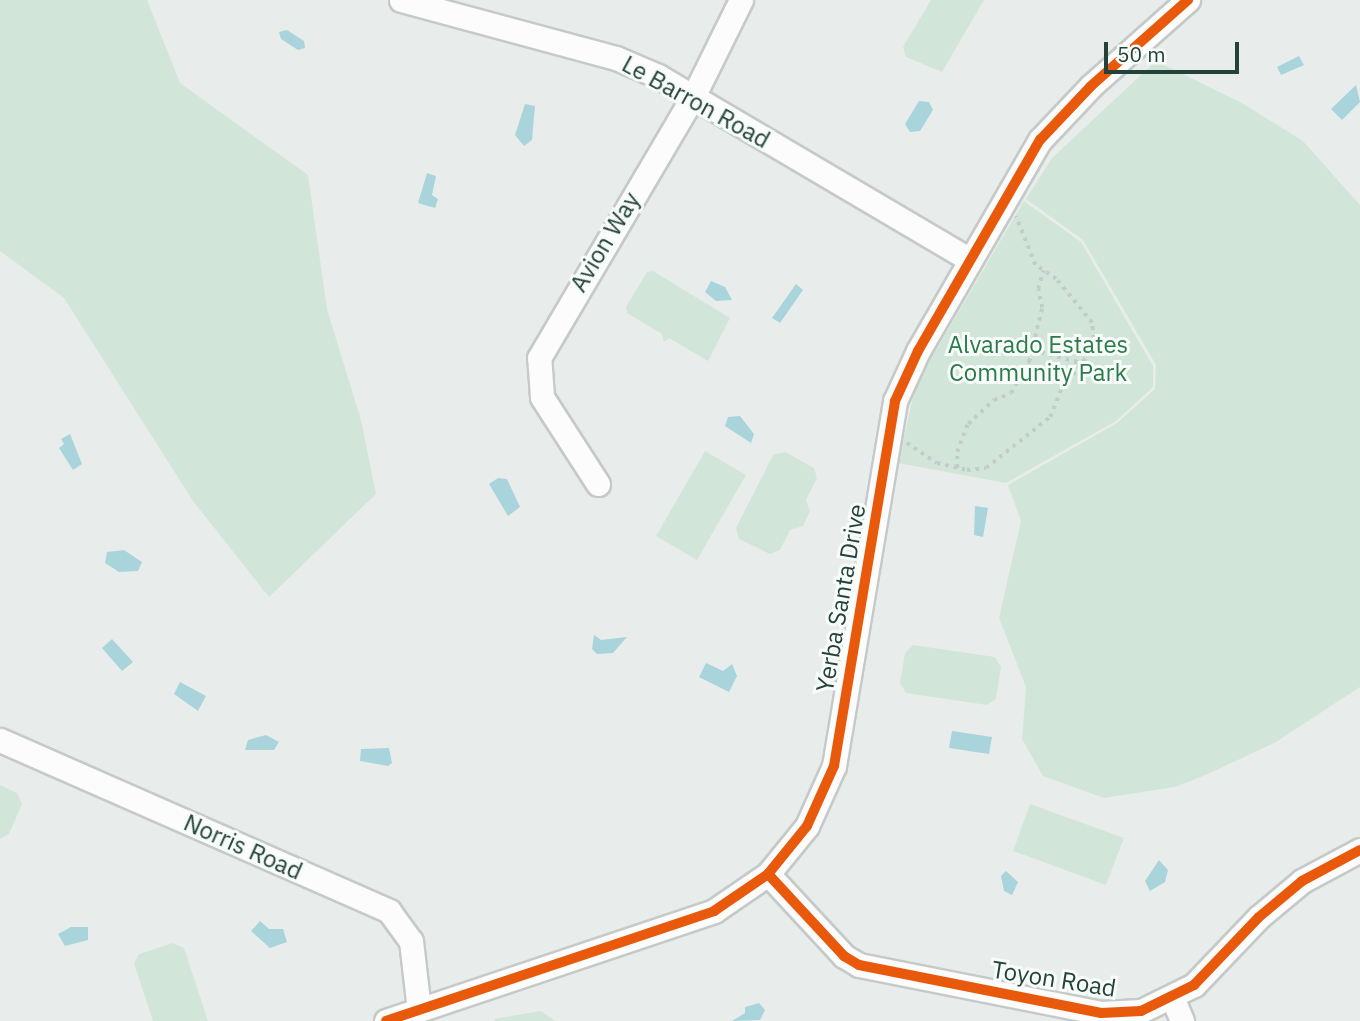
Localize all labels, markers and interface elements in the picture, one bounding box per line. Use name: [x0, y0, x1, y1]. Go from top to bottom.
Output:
scale bar: [1108, 28, 1243, 72]
text: 50 m: [1117, 40, 1166, 68]
street label: Le Barron Road: [617, 50, 775, 154]
street label: Avion Way: [564, 187, 646, 297]
park label: Alvarado Estates Community Park: [948, 331, 1128, 387]
street label: Yerba Santa Drive: [810, 502, 872, 694]
street label: Norris Road: [179, 808, 307, 886]
street label: Toyon Road: [990, 955, 1118, 1003]

